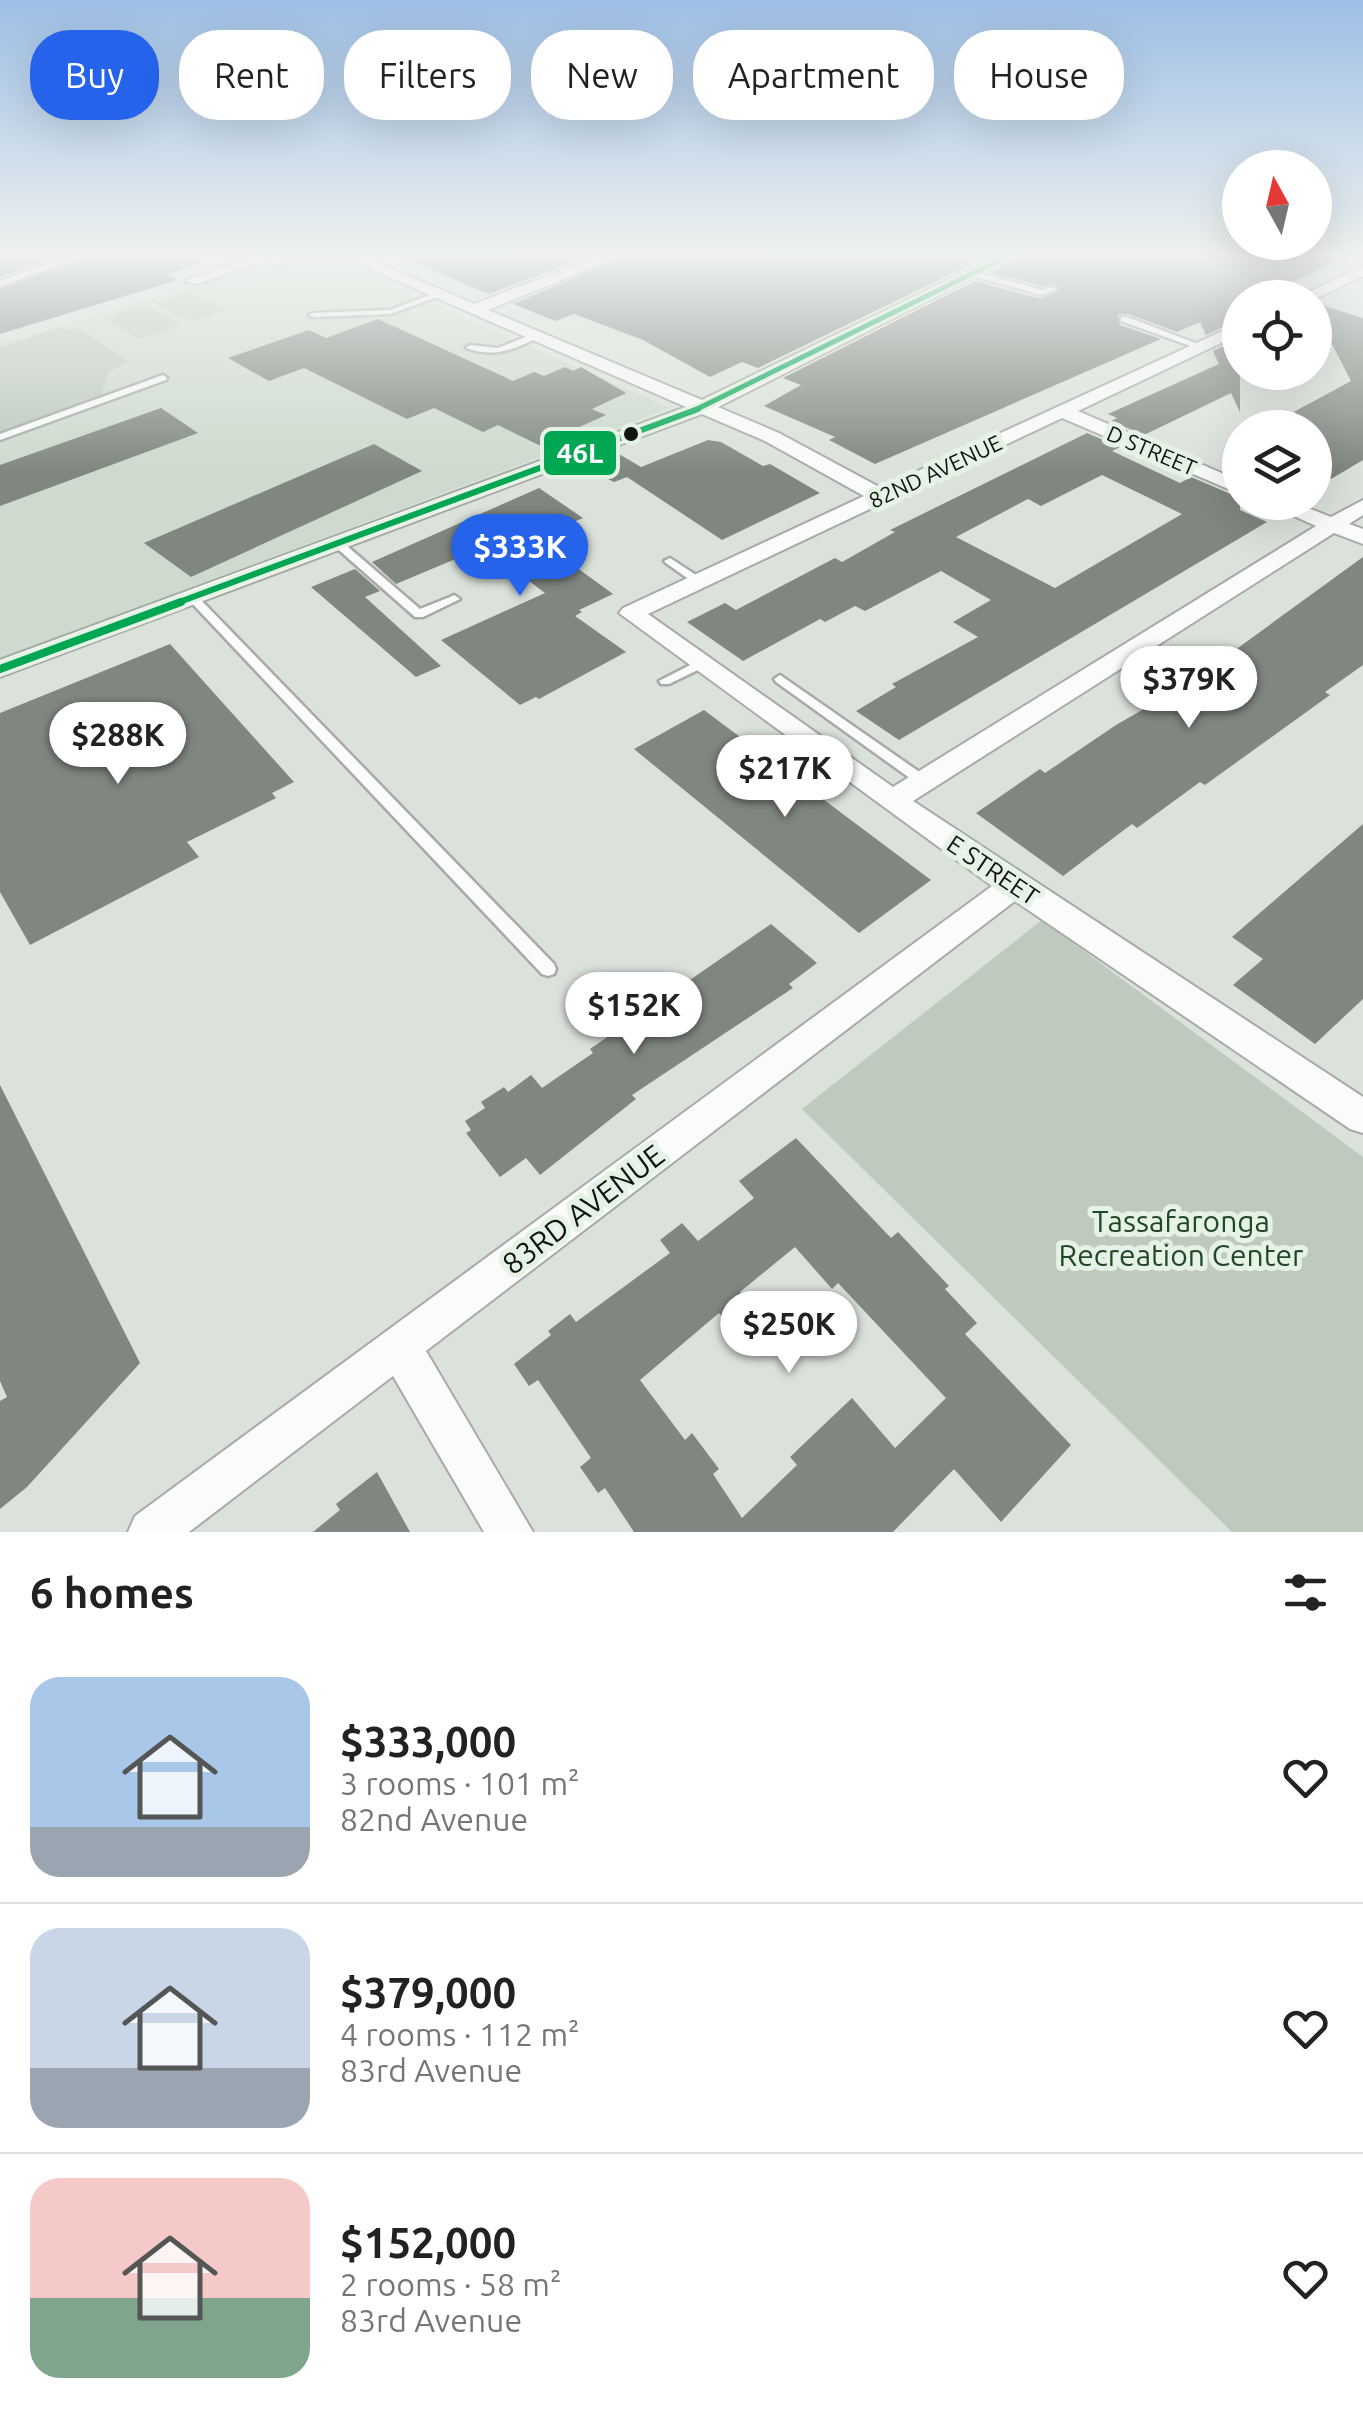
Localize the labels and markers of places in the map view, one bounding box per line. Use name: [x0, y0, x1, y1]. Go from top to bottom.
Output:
unlabelled marker: [621, 424, 641, 444]
pin: $333K: [450, 514, 590, 599]
pin: $379K: [1119, 646, 1259, 731]
pin: $288K: [48, 702, 188, 787]
pin: $217K: [715, 735, 855, 820]
pin: $152K: [564, 972, 704, 1057]
pin: $250K: [719, 1291, 859, 1376]

